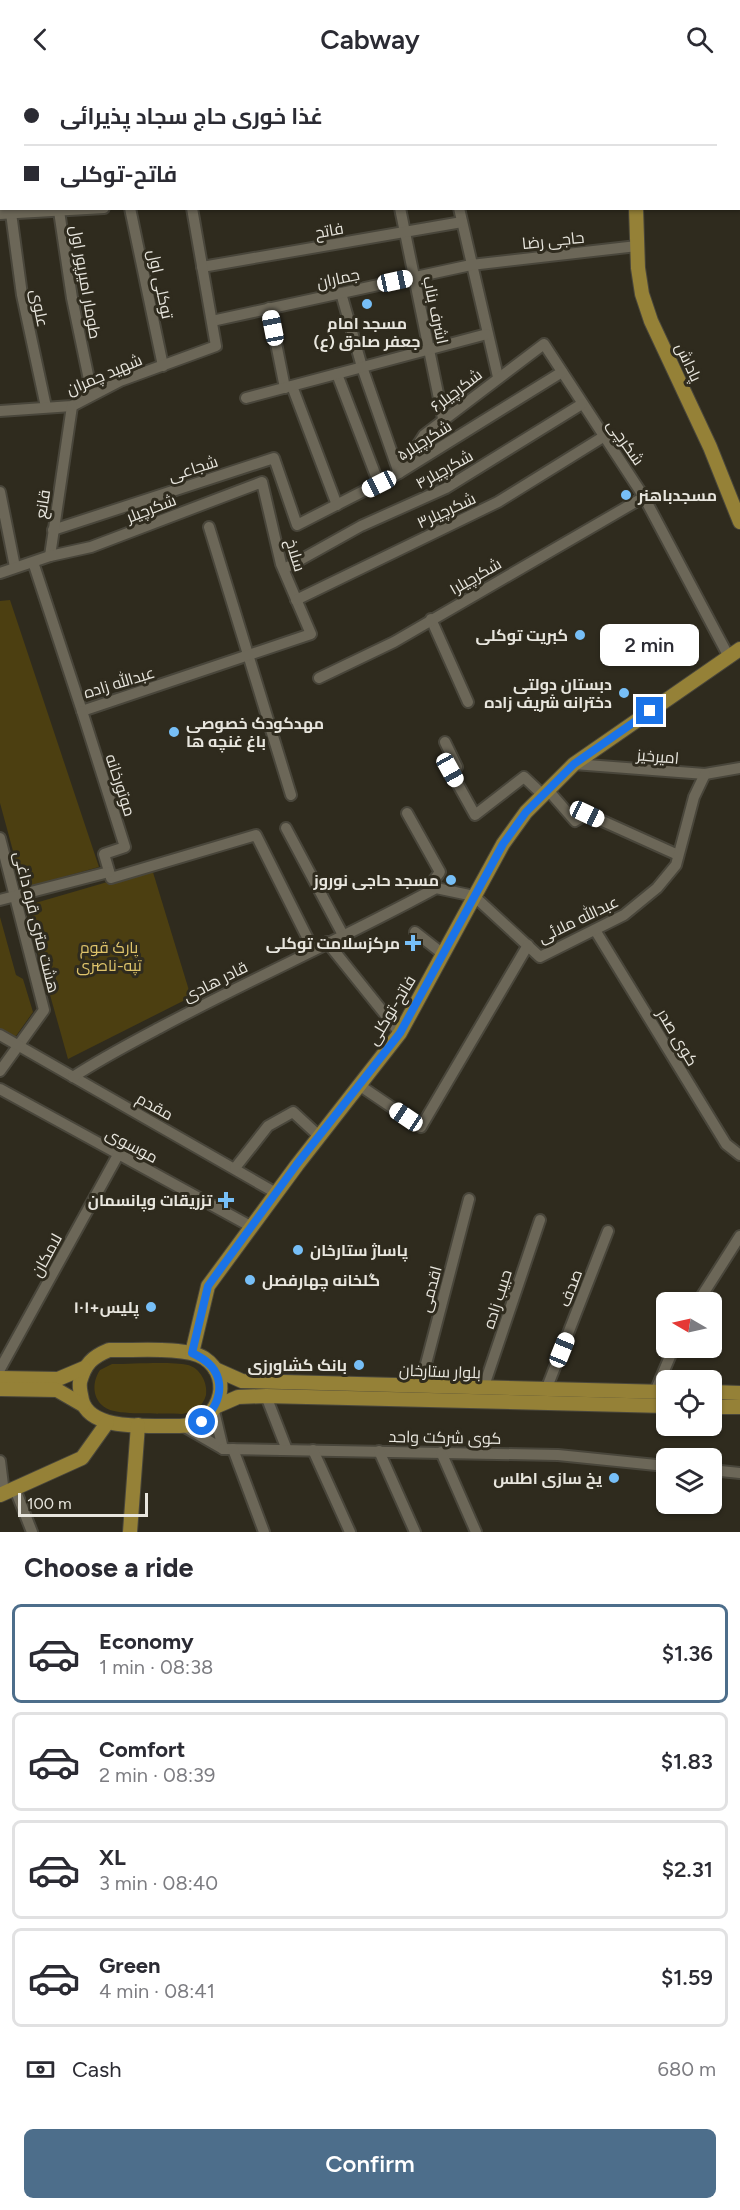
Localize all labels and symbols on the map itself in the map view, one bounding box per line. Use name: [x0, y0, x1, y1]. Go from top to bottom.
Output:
street label: فاتح: [313, 219, 345, 244]
street label: طومار امیرپور اول: [64, 224, 105, 341]
street label: حاجی رضا: [521, 228, 585, 254]
street label: توکلی اول: [143, 248, 177, 321]
street label: جماران: [315, 265, 362, 293]
car: [376, 268, 414, 294]
street label: اشرف بناب: [419, 274, 452, 346]
street label: علوی: [26, 288, 52, 329]
marker: مسجد امام جعفر صادق (ع): [360, 297, 374, 311]
car: [261, 309, 285, 347]
place label: مسجد امام جعفر صادق (ع): [314, 314, 420, 352]
street label: پاداش: [670, 340, 706, 386]
street label: شهید چمران: [63, 350, 146, 401]
street label: شکرچیلر۶: [427, 365, 487, 417]
street label: شکرچیلر۵: [394, 416, 456, 466]
street label: شکرچی: [601, 416, 648, 470]
street label: شکرچیلر۴: [412, 446, 477, 495]
street label: شجاعی: [166, 452, 221, 486]
car: [359, 468, 399, 500]
place label: مسجدباهنر: [637, 486, 717, 505]
street label: قانع: [31, 488, 56, 520]
marker: مسجدباهنر: [619, 488, 633, 502]
street label: شکرچیلر۳: [414, 489, 479, 534]
street label: شکرچیلر: [123, 490, 180, 529]
street label: سلاخ: [280, 536, 309, 574]
street label: شکرچیلر۱: [446, 554, 506, 601]
callout: 2 min: [600, 624, 700, 666]
place label: کبریت توکلی: [475, 626, 568, 645]
marker: کبریت توکلی: [573, 628, 587, 642]
street label: عبدالله زاده: [81, 662, 157, 702]
place label: دبستان دولتی دخترانه شریف زاده: [484, 675, 612, 712]
marker: دبستان دولتی دخترانه شریف زاده: [617, 686, 631, 700]
route end: [636, 697, 663, 724]
place label: مهدکودک خصوصی باغ غنچه ها: [186, 714, 324, 753]
marker: مهدکودک خصوصی باغ غنچه ها: [167, 725, 181, 739]
street label: امیرخیز: [635, 745, 680, 768]
car: [433, 750, 467, 790]
street label: موتورخانه: [102, 752, 140, 819]
car: [567, 798, 607, 830]
street label: هشت متری قره داغی: [9, 849, 63, 995]
place label: مسجد حاجی نوروز: [312, 871, 439, 890]
marker: مسجد حاجی نوروز: [444, 873, 458, 887]
street label: عبدالله ملائی: [534, 891, 622, 948]
place label: مرکزسلامت توکلی: [266, 934, 400, 953]
marker: مرکزسلامت توکلی: [404, 934, 422, 952]
park label: پارک قوم تپه-ناصری: [76, 938, 143, 976]
street label: قادر هادی: [180, 957, 251, 1007]
street label: فاتح-توکلی: [363, 972, 421, 1050]
street label: کوی صدر: [652, 1004, 702, 1070]
street label: مقدم: [132, 1089, 176, 1126]
car: [386, 1099, 426, 1135]
street label: موسوی: [102, 1124, 161, 1168]
place label: تزریقات وپانسمان: [88, 1191, 213, 1212]
marker: تزریقات وپانسمان: [217, 1191, 235, 1209]
street label: لامکان: [27, 1230, 67, 1281]
place label: پاساژ ستارخان: [310, 1241, 408, 1262]
marker: پاساژ ستارخان: [291, 1243, 305, 1257]
street label: اقدمی: [415, 1264, 447, 1315]
street label: حبیب زاده: [479, 1267, 516, 1331]
street label: صدف: [555, 1267, 586, 1309]
place label: گلخانه چهارفصل: [262, 1271, 380, 1292]
marker: گلخانه چهارفصل: [243, 1273, 257, 1287]
north arrow: [656, 1292, 722, 1358]
place label: پلیس+۱۰۱: [73, 1298, 139, 1319]
marker: پلیس+۱۰۱: [144, 1300, 158, 1314]
car: [547, 1330, 577, 1370]
place label: بانک کشاورزی: [247, 1356, 347, 1375]
marker: بانک کشاورزی: [352, 1358, 366, 1372]
street label: بلوار ستارخان: [399, 1361, 481, 1383]
route start: [188, 1408, 215, 1435]
street label: کوی شرکت واحد: [388, 1427, 502, 1449]
place label: یخ سازی اطلس: [493, 1469, 602, 1489]
marker: یخ سازی اطلس: [607, 1471, 621, 1485]
scale bar: [18, 1490, 148, 1518]

